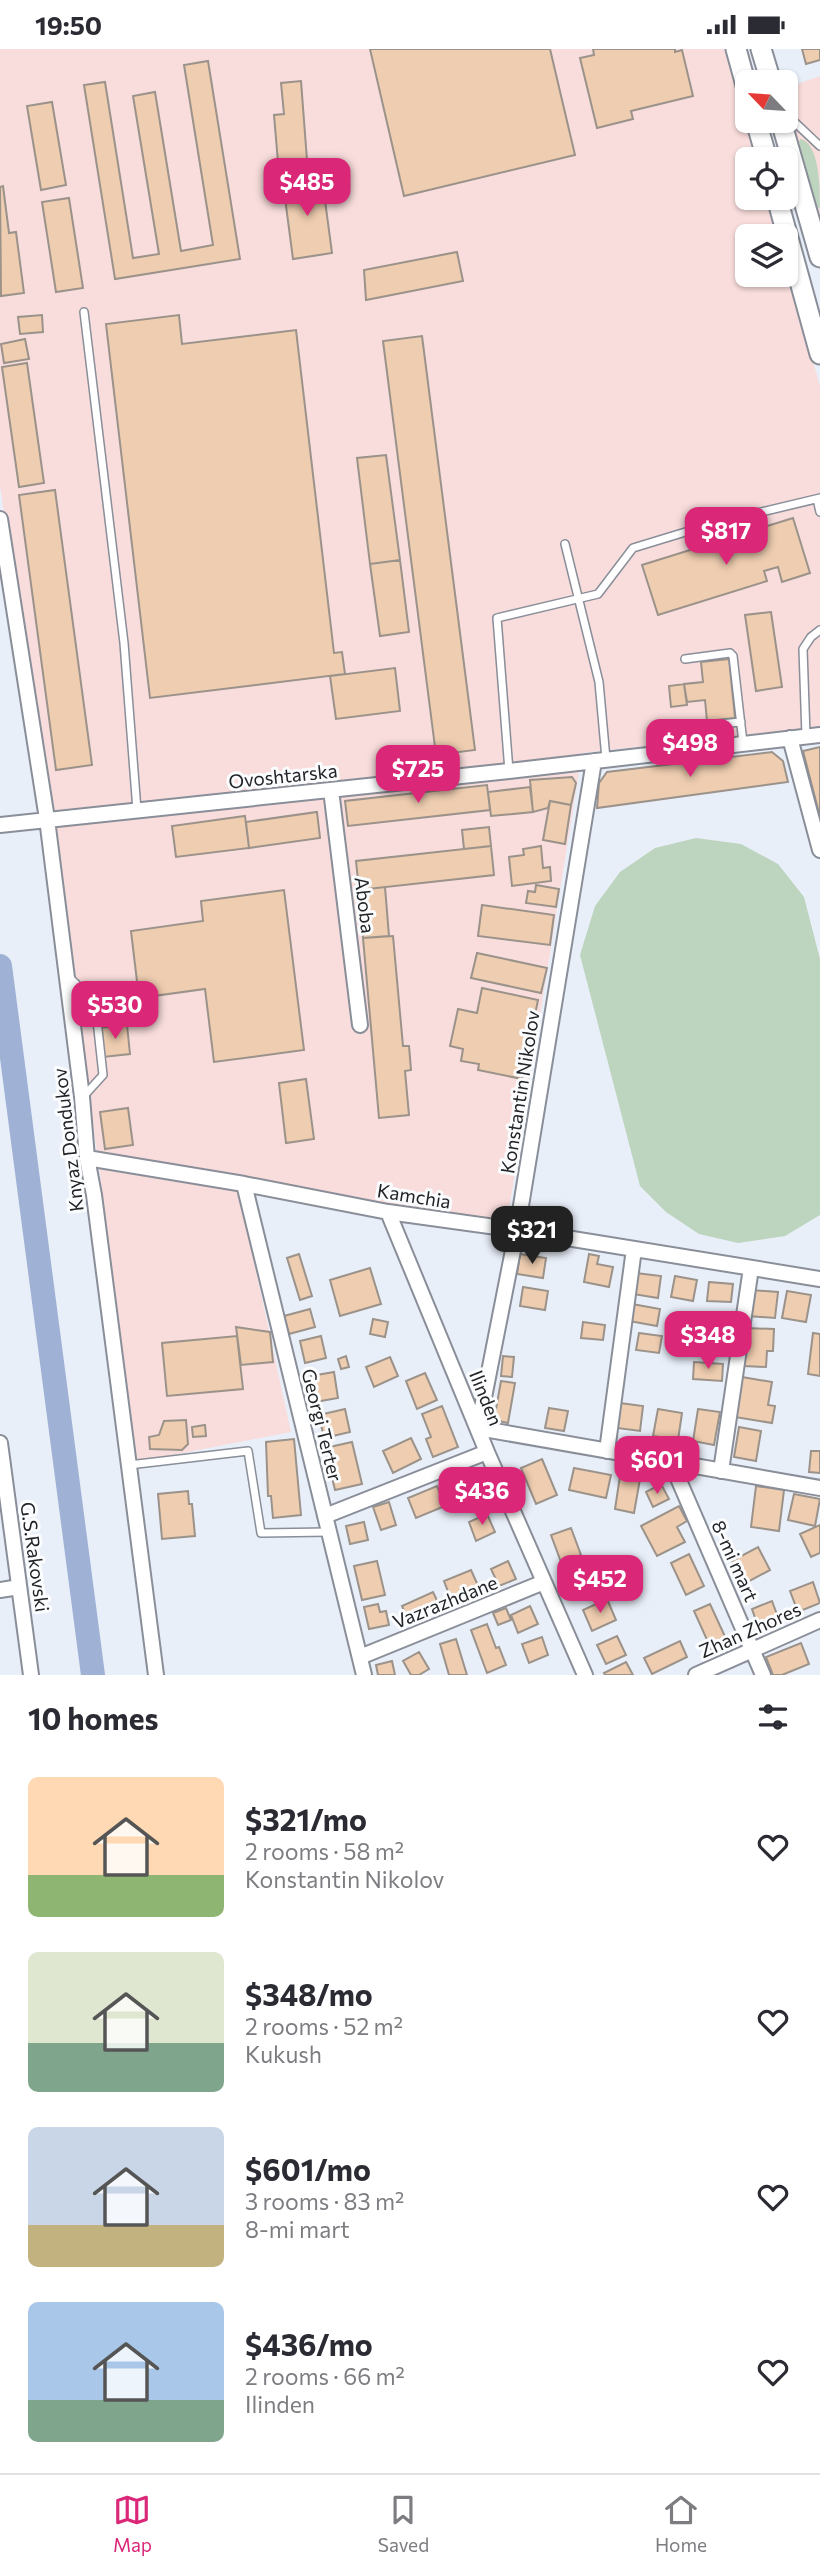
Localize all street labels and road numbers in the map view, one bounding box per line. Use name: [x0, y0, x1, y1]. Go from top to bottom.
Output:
street label: Ovoshtarska: [227, 758, 339, 793]
street label: Aboba: [351, 875, 380, 935]
street label: Konstantin Nikolov: [495, 1009, 544, 1175]
street label: Knyaz Dondukov: [47, 1067, 88, 1213]
street label: Kamchia: [376, 1178, 453, 1213]
street label: Georgi Terter: [297, 1366, 348, 1484]
street label: Ilinden: [465, 1367, 508, 1429]
street label: G.S.Rakovski: [16, 1500, 55, 1613]
street label: 8-mi mart: [707, 1517, 764, 1605]
street label: Vazrazhdane: [389, 1570, 501, 1633]
street label: Zhan Zhores: [695, 1597, 804, 1662]

